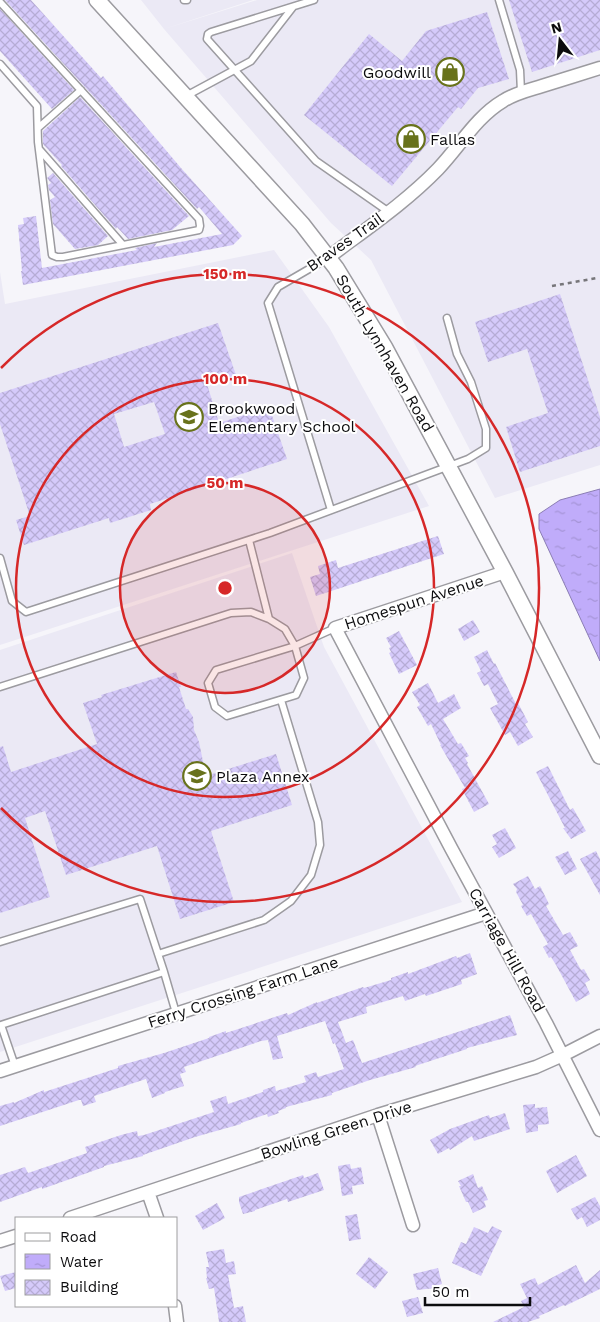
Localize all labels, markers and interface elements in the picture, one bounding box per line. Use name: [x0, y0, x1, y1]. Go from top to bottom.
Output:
north arrow: [535, 15, 585, 65]
text: N: [549, 18, 564, 37]
shop icon: Goodwill: [435, 57, 465, 87]
place label: Goodwill: [363, 63, 431, 82]
shop icon: Fallas: [396, 124, 426, 154]
place label: Fallas: [430, 130, 475, 149]
street label: Braves Trail: [303, 208, 387, 275]
text: 150 m: [203, 265, 247, 283]
street label: South Lynnhaven Road: [332, 271, 438, 435]
text: 100 m: [203, 370, 247, 388]
place label: Brookwood Elementary School: [208, 399, 356, 436]
school or university icon: Brookwood Elementary School: [174, 402, 204, 432]
text: 50 m: [207, 474, 243, 492]
street label: Homespun Avenue: [342, 571, 486, 633]
centre of rings: [216, 579, 234, 597]
school or university icon: Plaza Annex: [182, 761, 212, 791]
place label: Plaza Annex: [216, 767, 310, 786]
street label: Carriage Hill Road: [465, 884, 549, 1016]
street label: Ferry Crossing Farm Lane: [145, 952, 341, 1032]
street label: Bowling Green Drive: [258, 1097, 414, 1163]
legend: [15, 1217, 178, 1307]
text: Road: [60, 1228, 97, 1246]
text: Water: [60, 1253, 103, 1271]
scale bar: [425, 1274, 530, 1306]
text: Building: [60, 1278, 118, 1296]
text: 50 m: [432, 1283, 469, 1301]

